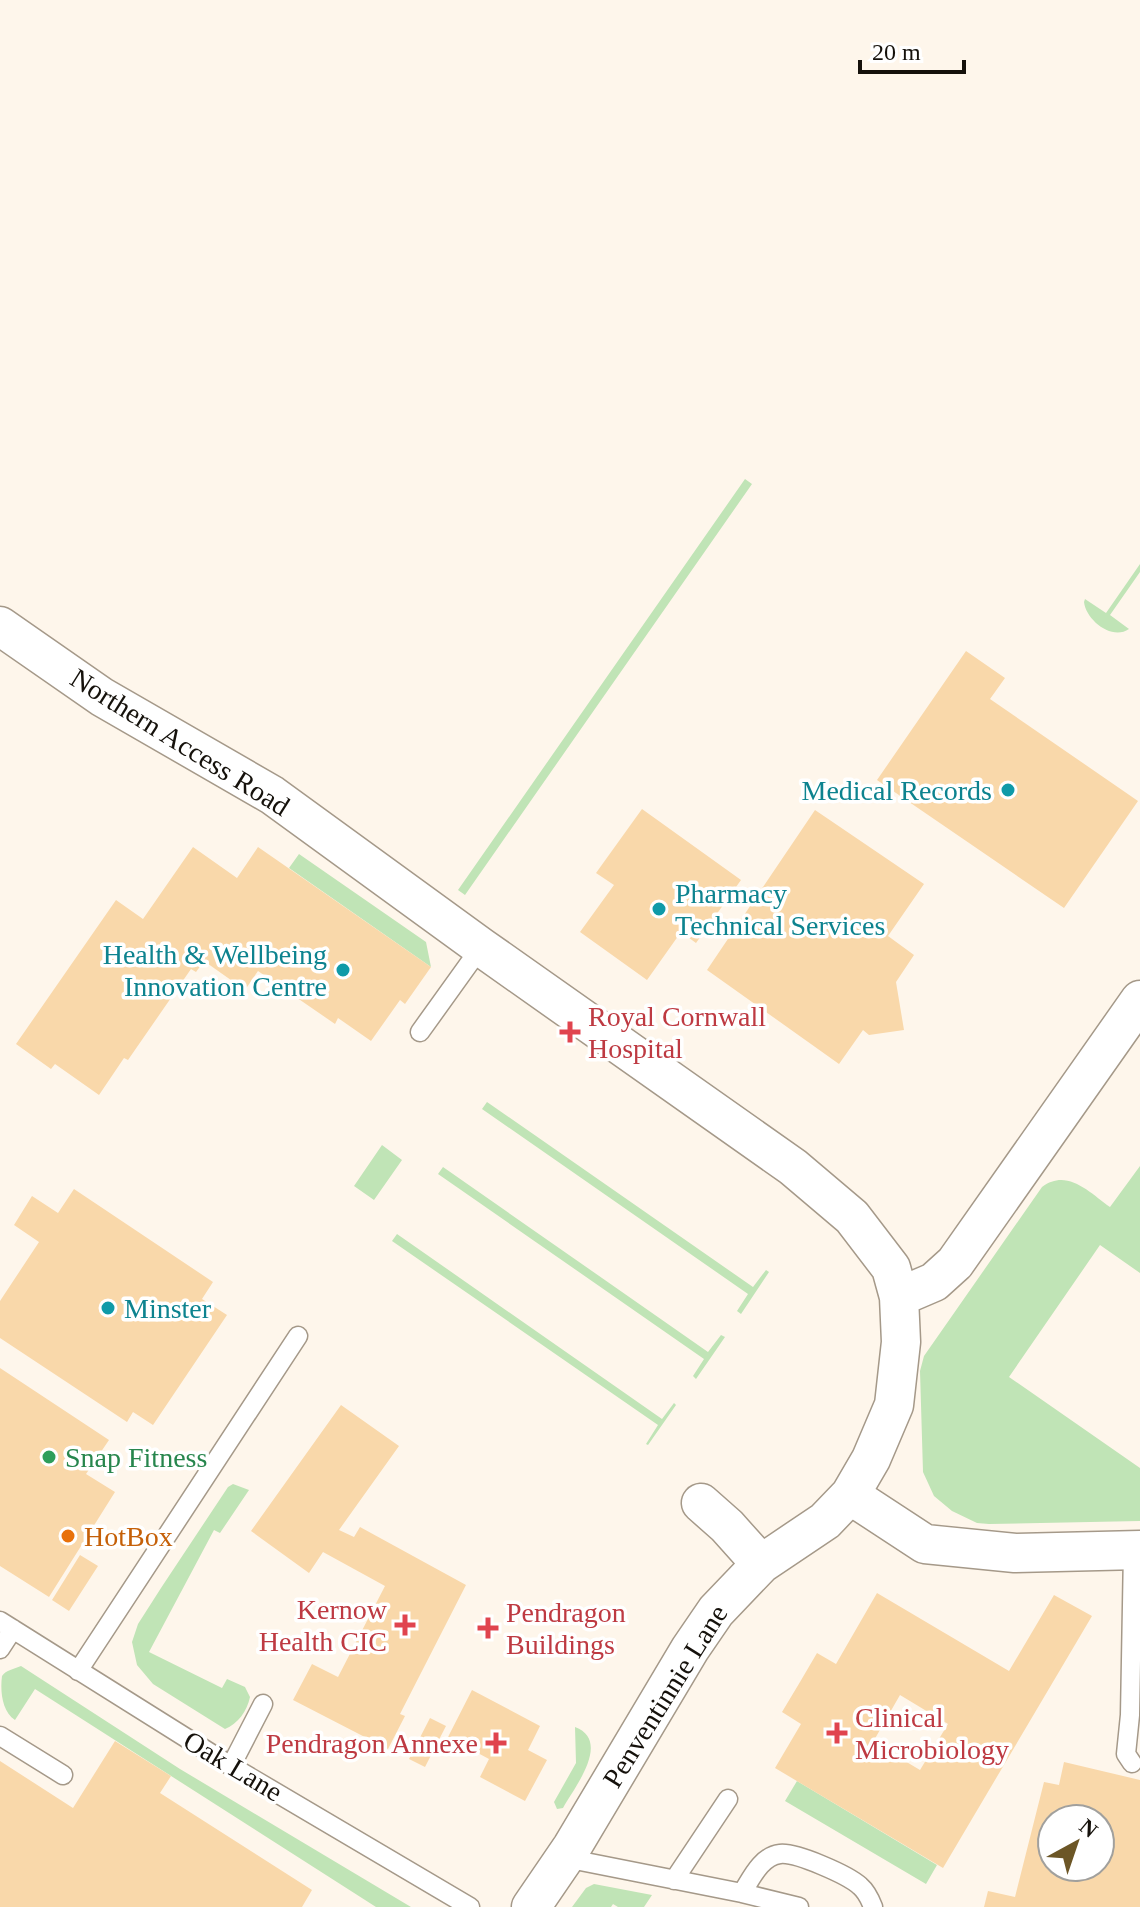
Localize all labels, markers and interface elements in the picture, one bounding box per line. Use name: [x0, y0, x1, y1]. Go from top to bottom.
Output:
scale bar: [860, 24, 964, 74]
text: 20 m: [872, 39, 921, 65]
street label: Northern Access Road: [65, 662, 295, 822]
place label: Medical Records: [802, 775, 992, 806]
marker: Medical Records: [999, 781, 1017, 799]
place label: Pharmacy Technical Services: [675, 878, 885, 941]
marker: Pharmacy Technical Services: [650, 900, 668, 918]
place label: Health & Wellbeing Innovation Centre: [103, 939, 327, 1002]
marker: Health & Wellbeing Innovation Centre: [334, 961, 352, 979]
place label: Royal Cornwall Hospital: [588, 1001, 766, 1064]
marker: Royal Cornwall Hospital: [559, 1021, 581, 1043]
place label: Minster: [124, 1293, 212, 1324]
marker: Minster: [99, 1299, 117, 1317]
place label: Snap Fitness: [65, 1442, 207, 1473]
marker: Snap Fitness: [40, 1448, 58, 1466]
place label: HotBox: [84, 1521, 173, 1552]
marker: HotBox: [59, 1527, 77, 1545]
place label: Kernow Health CIC: [259, 1594, 388, 1657]
place label: Pendragon Buildings: [506, 1597, 626, 1660]
street label: Penventinnie Lane: [596, 1599, 734, 1793]
marker: Kernow Health CIC: [394, 1614, 416, 1636]
marker: Pendragon Buildings: [477, 1617, 499, 1639]
place label: Clinical Microbiology: [855, 1702, 1009, 1765]
marker: Clinical Microbiology: [826, 1722, 848, 1744]
street label: Oak Lane: [178, 1724, 288, 1808]
place label: Pendragon Annexe: [266, 1728, 478, 1759]
marker: Pendragon Annexe: [485, 1732, 507, 1754]
north arrow: [1036, 1803, 1116, 1883]
text: N: [1074, 1813, 1103, 1843]

